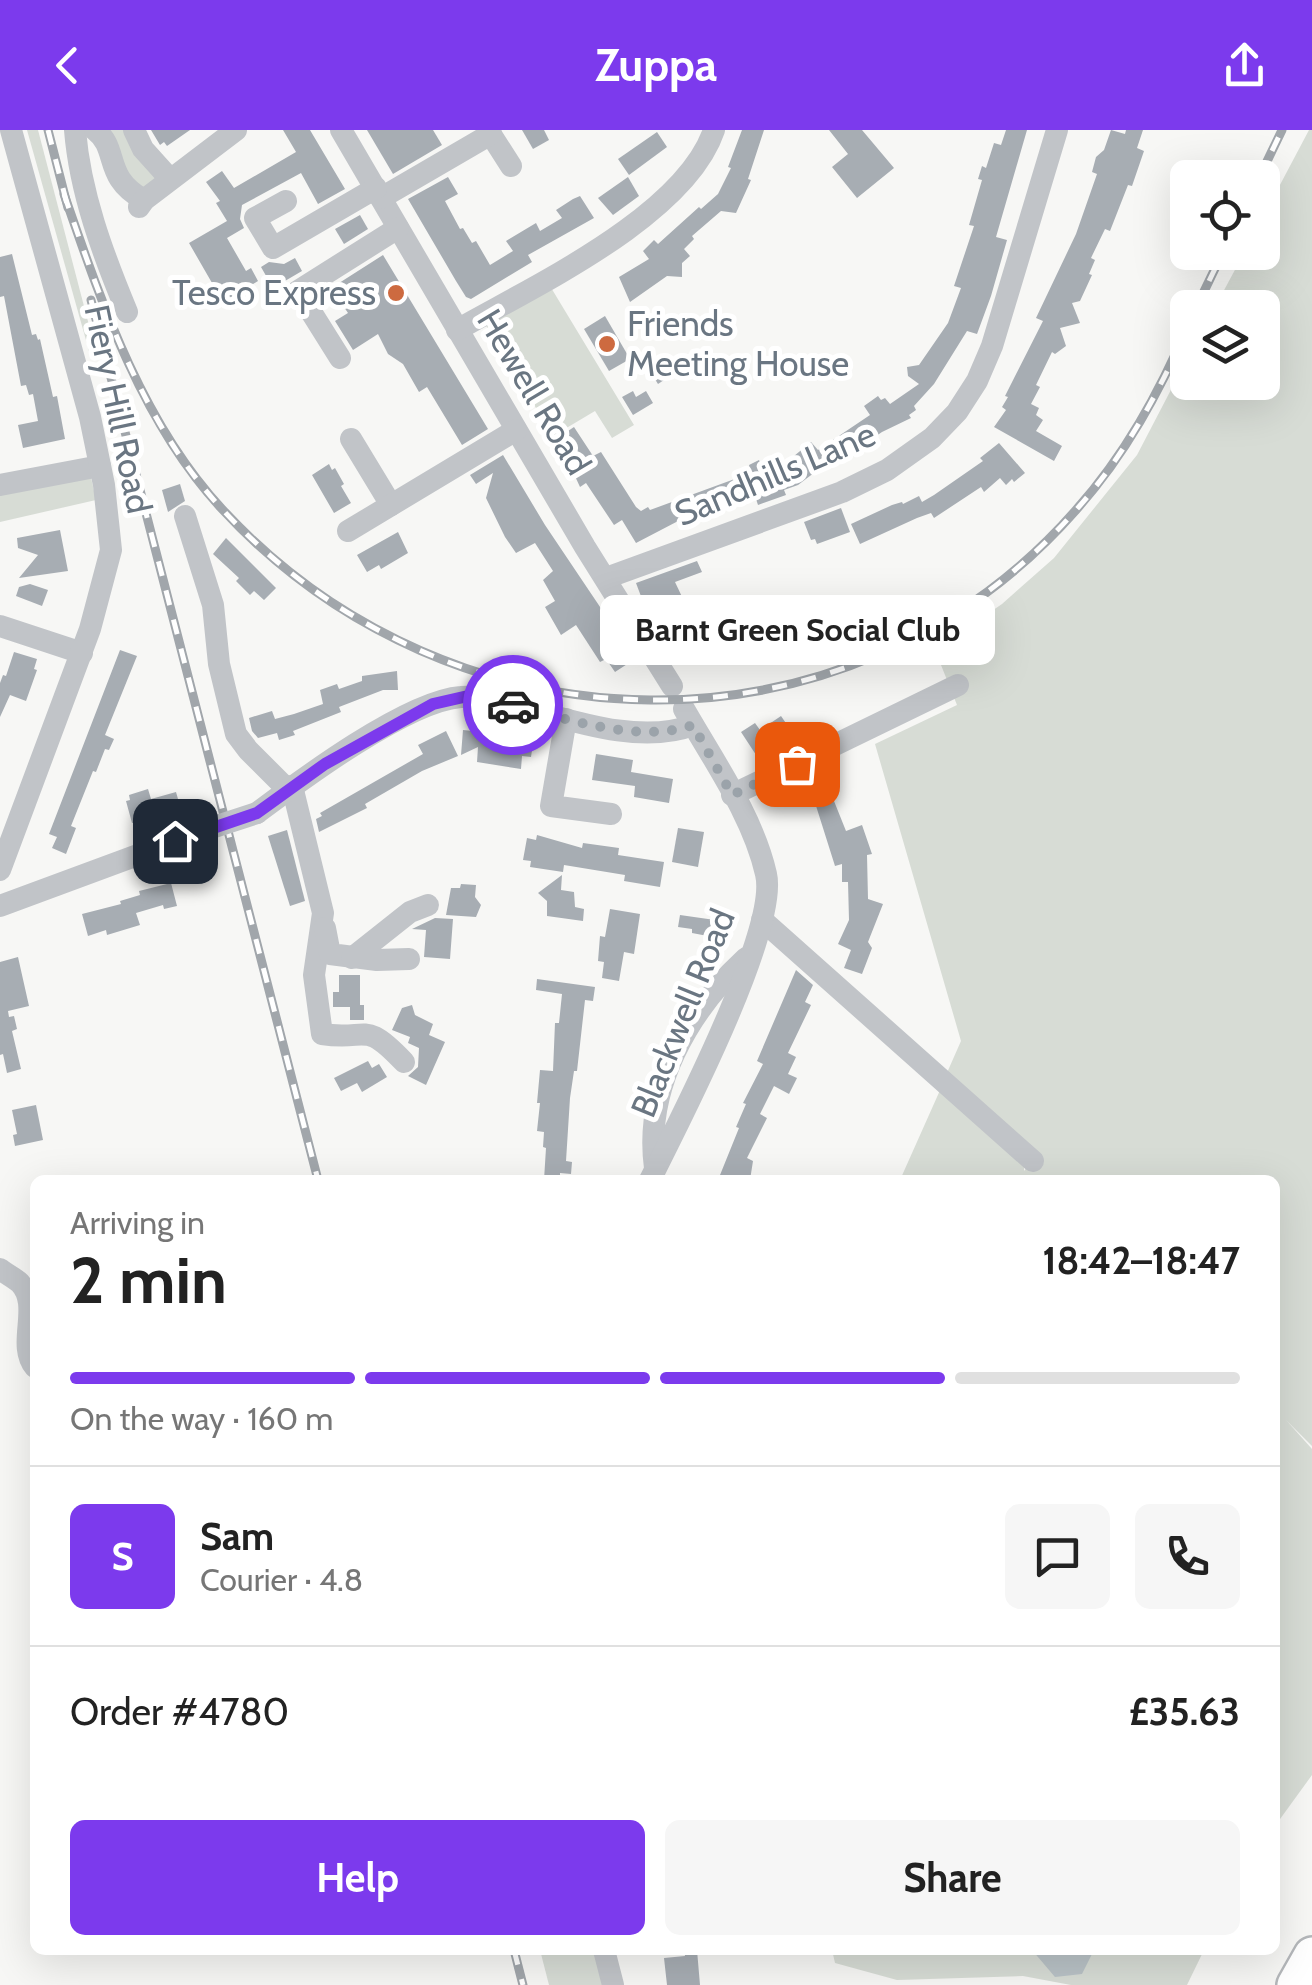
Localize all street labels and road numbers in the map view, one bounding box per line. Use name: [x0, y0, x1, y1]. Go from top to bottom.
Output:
street label: Fiery Hill Road: [75, 301, 162, 517]
street label: Hewell Road: [468, 301, 601, 482]
street label: Sandhills Lane: [668, 412, 881, 535]
street label: Blackwell Road: [621, 902, 744, 1123]

